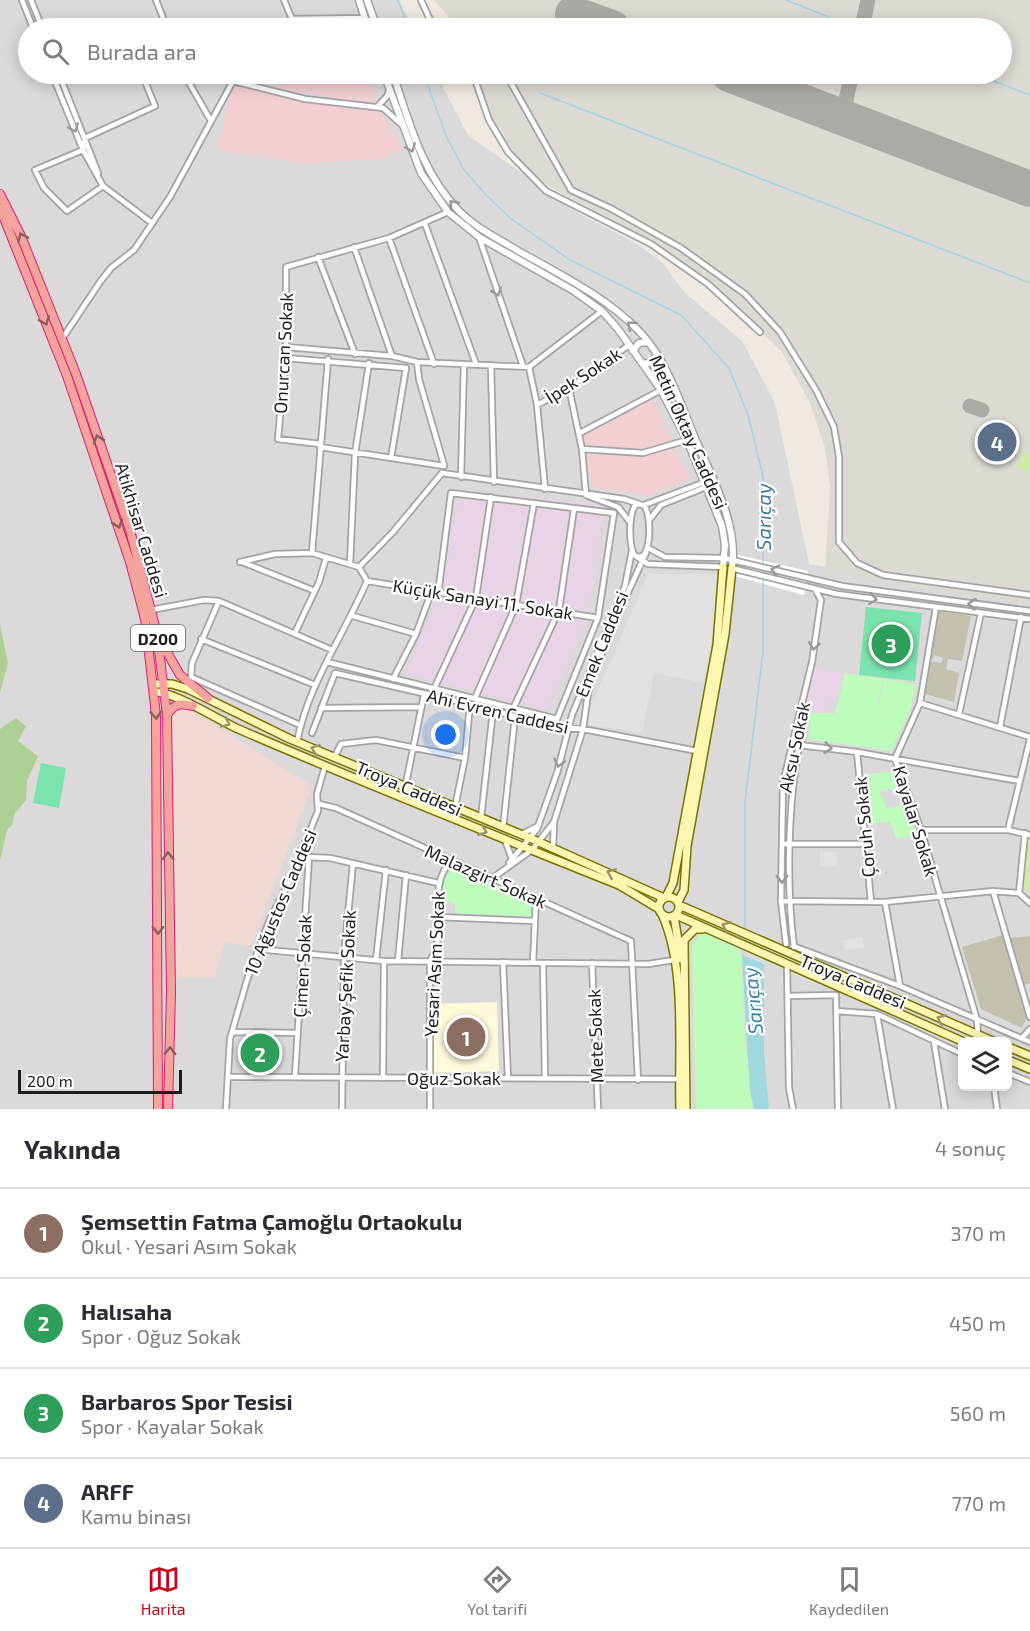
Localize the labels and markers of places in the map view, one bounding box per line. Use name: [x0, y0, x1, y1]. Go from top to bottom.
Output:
pin: 4: [978, 420, 1016, 464]
pin: 3: [872, 622, 910, 666]
pin: 1: [446, 1014, 486, 1060]
pin: 2: [240, 1030, 280, 1076]

